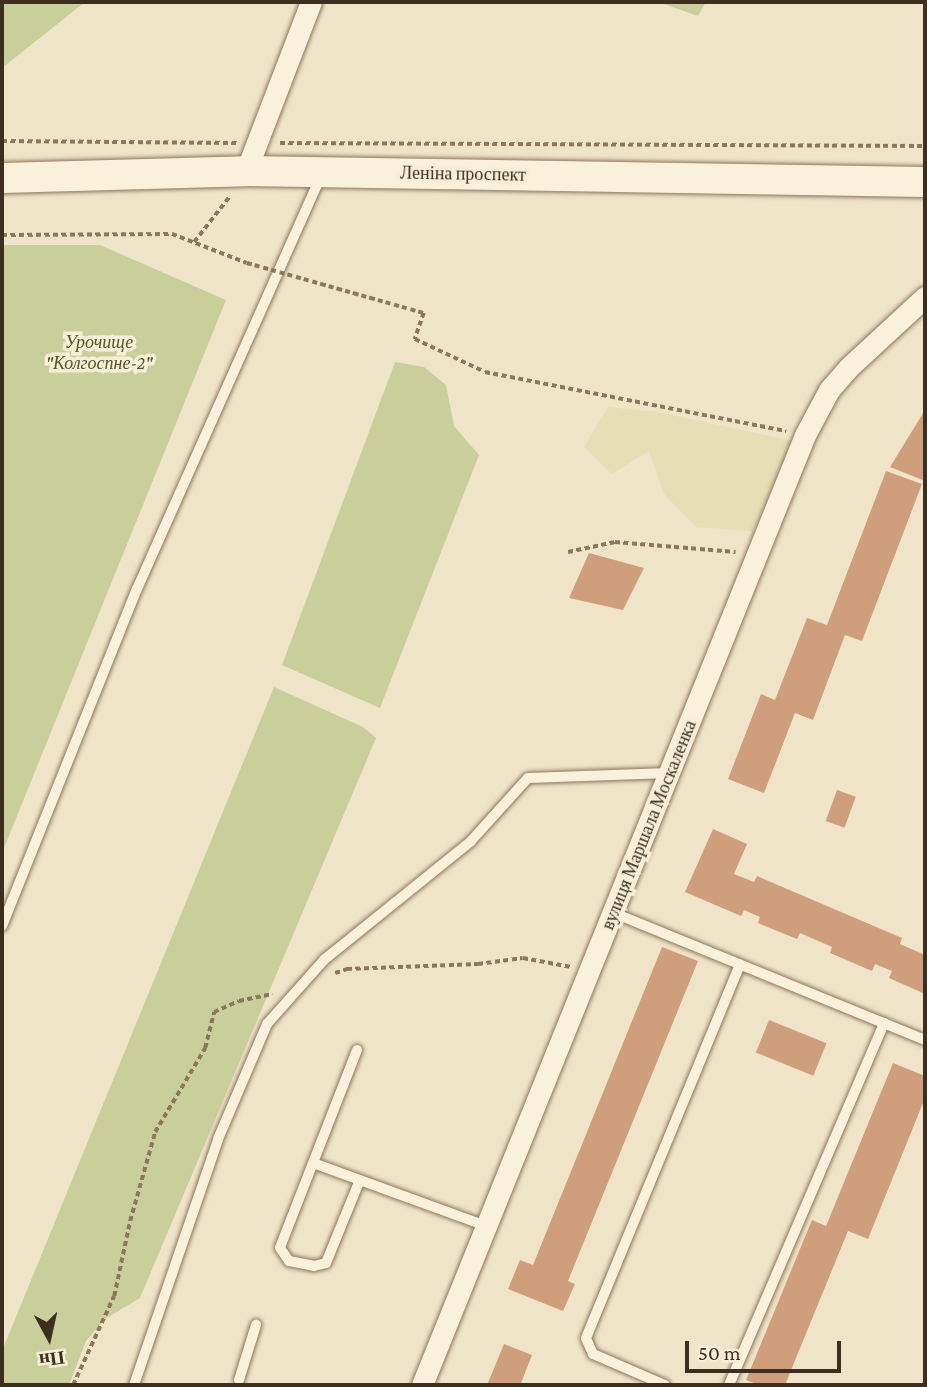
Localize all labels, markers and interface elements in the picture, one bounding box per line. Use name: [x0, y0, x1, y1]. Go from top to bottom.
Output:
street label: Леніна проспект: [400, 162, 526, 186]
park label: Урочище "Колгоспне-2": [46, 332, 152, 374]
street label: вулиця Маршала Москаленка: [597, 717, 701, 933]
north arrow: [14, 1303, 84, 1373]
scale bar: [689, 1328, 845, 1372]
text: 50 m: [698, 1341, 741, 1365]
text: Пн: [38, 1347, 66, 1371]

